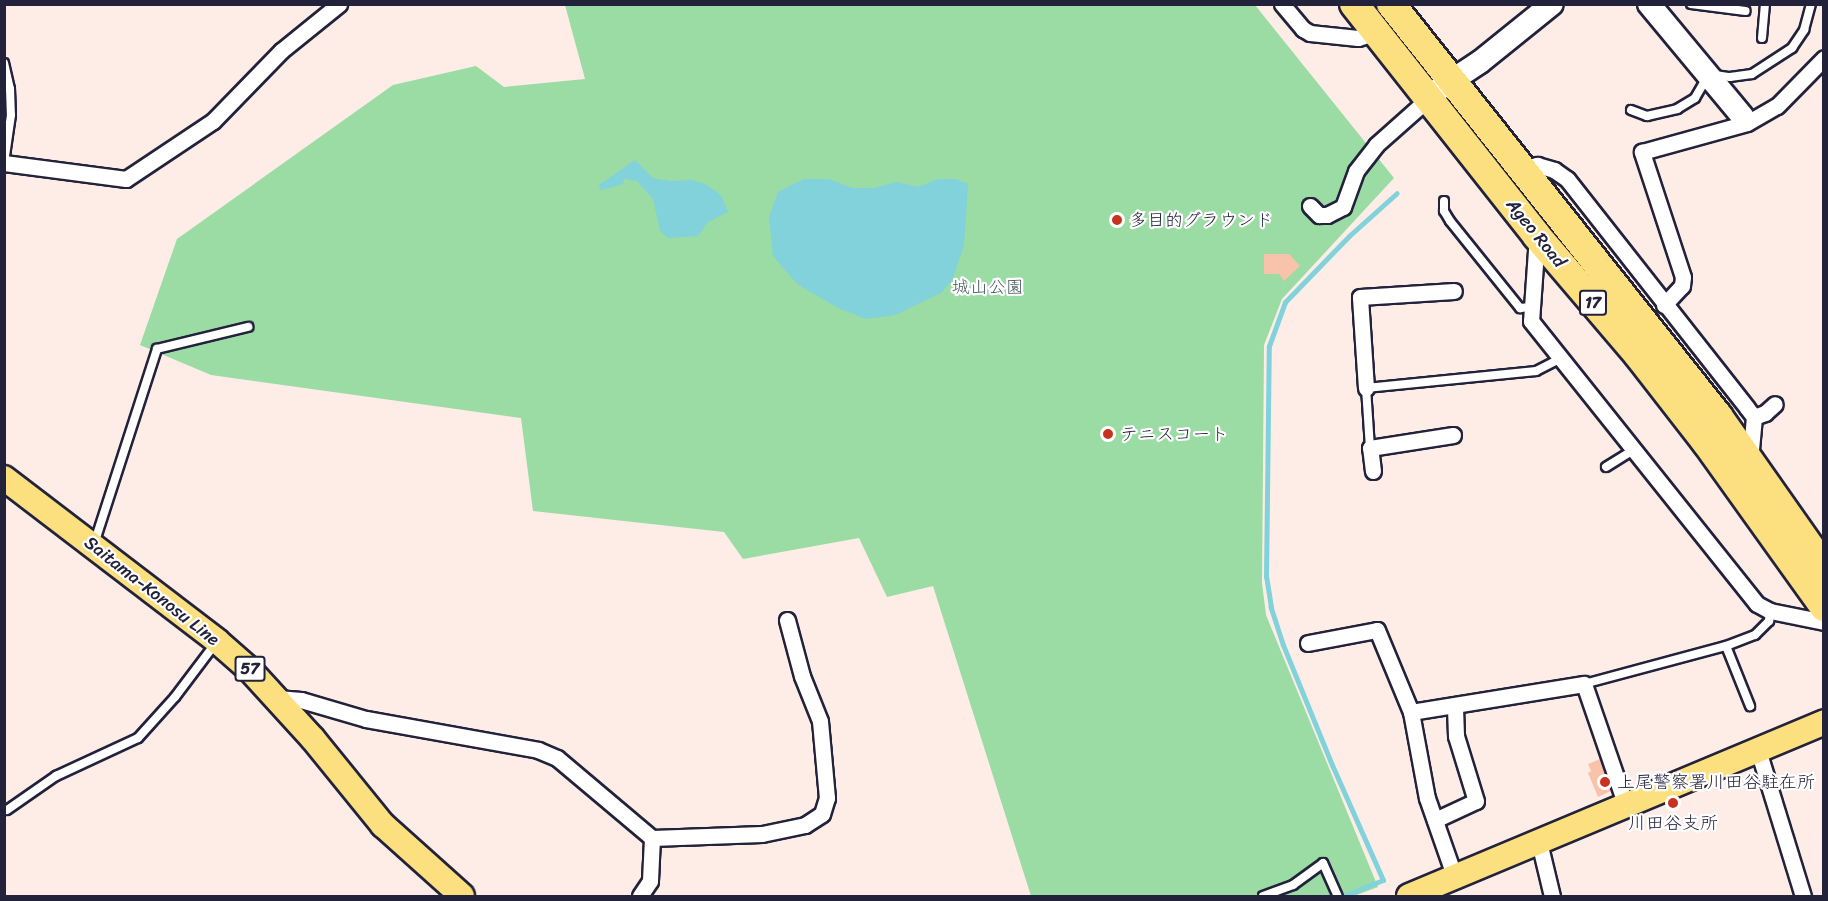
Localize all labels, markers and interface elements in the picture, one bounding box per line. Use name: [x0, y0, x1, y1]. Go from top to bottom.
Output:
street label: Ageo Road: [1502, 194, 1570, 272]
place label: 多目的グラウンド: [1129, 209, 1273, 231]
marker: 多目的グラウンド: [1110, 213, 1124, 227]
park label: 城山公園: [952, 276, 1024, 298]
road number: 17: [1578, 290, 1608, 316]
place label: テニスコート: [1120, 423, 1228, 445]
marker: テニスコート: [1101, 427, 1115, 441]
street label: Saitama-Konosu Line: [80, 531, 224, 651]
road number: 57: [234, 656, 266, 682]
place label: 上尾警察署川田谷駐在所: [1617, 771, 1815, 793]
marker: 上尾警察署川田谷駐在所: [1598, 775, 1612, 789]
marker: 川田谷支所: [1666, 796, 1680, 810]
place label: 川田谷支所: [1628, 812, 1718, 834]

